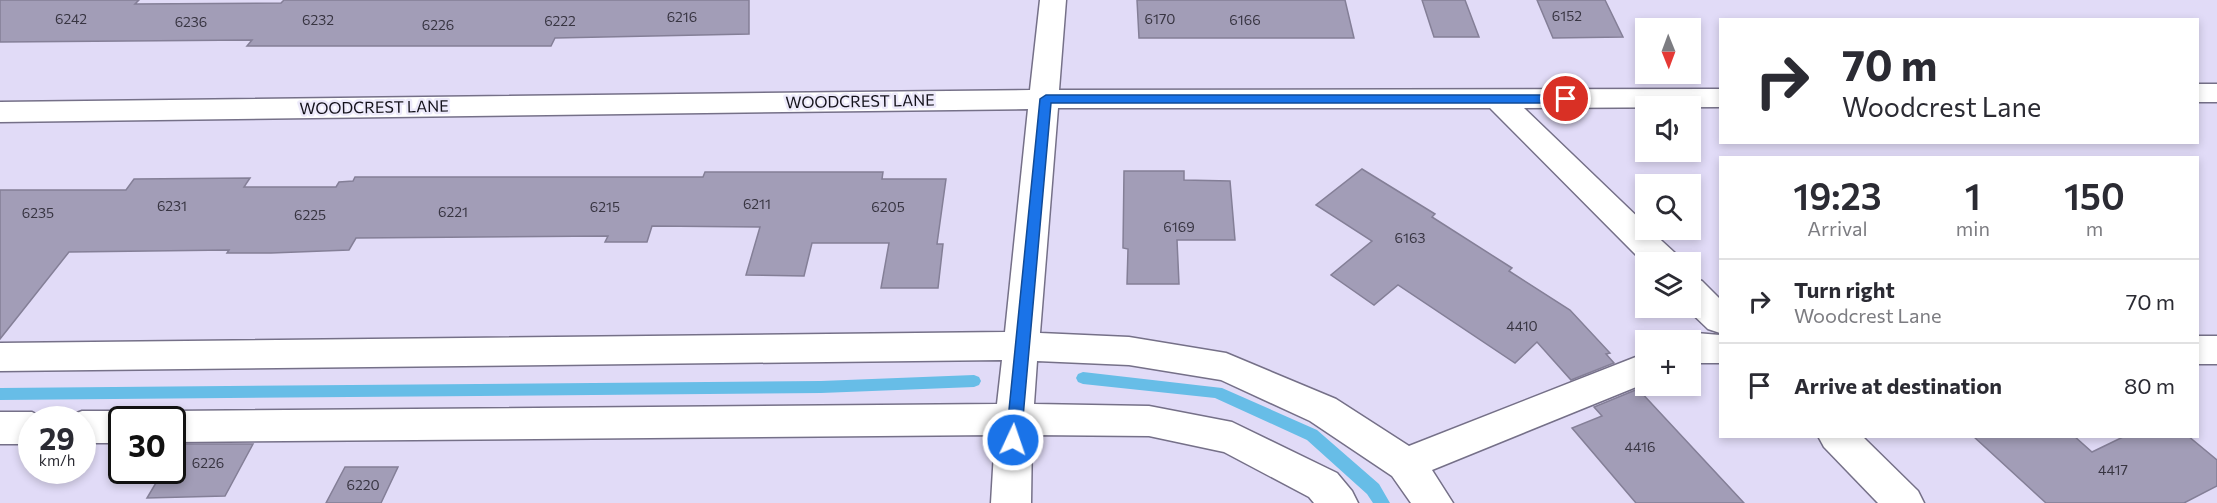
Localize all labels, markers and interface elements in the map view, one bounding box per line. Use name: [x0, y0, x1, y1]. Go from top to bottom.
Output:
house number: 6152: [1552, 7, 1582, 24]
house number: 6216: [667, 8, 697, 25]
house number: 6242: [55, 10, 87, 27]
house number: 6170: [1145, 10, 1175, 27]
house number: 6232: [302, 11, 334, 28]
house number: 6166: [1229, 11, 1261, 28]
house number: 6222: [544, 12, 576, 29]
house number: 6236: [175, 13, 207, 30]
house number: 6226: [422, 16, 454, 33]
north arrow: [1635, 18, 1701, 84]
map controls: [1635, 18, 1701, 396]
text: 70 m: [1842, 38, 1937, 90]
icon: right: [1743, 42, 1821, 120]
pin: [1540, 73, 1591, 124]
icon: arrive: [1549, 82, 1582, 115]
street label: WOODCREST LANE: [785, 90, 935, 111]
text: Woodcrest Lane: [1842, 90, 2041, 123]
street label: WOODCREST LANE: [299, 96, 449, 117]
button: sound: [1635, 96, 1701, 162]
text: 19:23: [1793, 173, 1882, 217]
text: 1: [1965, 173, 1981, 217]
text: 150: [2064, 173, 2125, 217]
button: search: [1635, 174, 1701, 240]
house number: 6211: [743, 195, 771, 212]
house number: 6231: [157, 197, 187, 214]
house number: 6215: [590, 198, 620, 215]
house number: 6205: [871, 198, 905, 215]
house number: 6221: [438, 203, 468, 220]
house number: 6235: [22, 204, 54, 221]
house number: 6225: [294, 206, 326, 223]
text: Arrival: [1807, 216, 1868, 240]
text: min: [1956, 216, 1990, 240]
text: m: [2086, 216, 2103, 240]
house number: 6169: [1163, 218, 1195, 235]
house number: 6163: [1395, 229, 1425, 246]
button: layers: [1635, 252, 1701, 318]
text: Turn right: [1794, 276, 1895, 303]
icon: right: [1743, 285, 1776, 318]
text: 70 m: [2126, 288, 2175, 315]
text: Woodcrest Lane: [1794, 303, 1942, 327]
house number: 4410: [1506, 317, 1538, 334]
button: +: [1635, 330, 1701, 396]
icon: arrive: [1743, 369, 1776, 402]
text: Arrive at destination: [1794, 372, 2002, 399]
text: 80 m: [2124, 372, 2175, 399]
speed limit sign: 30: [108, 406, 186, 484]
position arrow: [981, 408, 1045, 472]
text: 29: [39, 419, 75, 456]
house number: 4416: [1625, 438, 1655, 455]
text: km/h: [39, 451, 75, 469]
house number: 6226: [192, 454, 224, 471]
house number: 4417: [2098, 461, 2128, 478]
house number: 6220: [346, 476, 380, 493]

